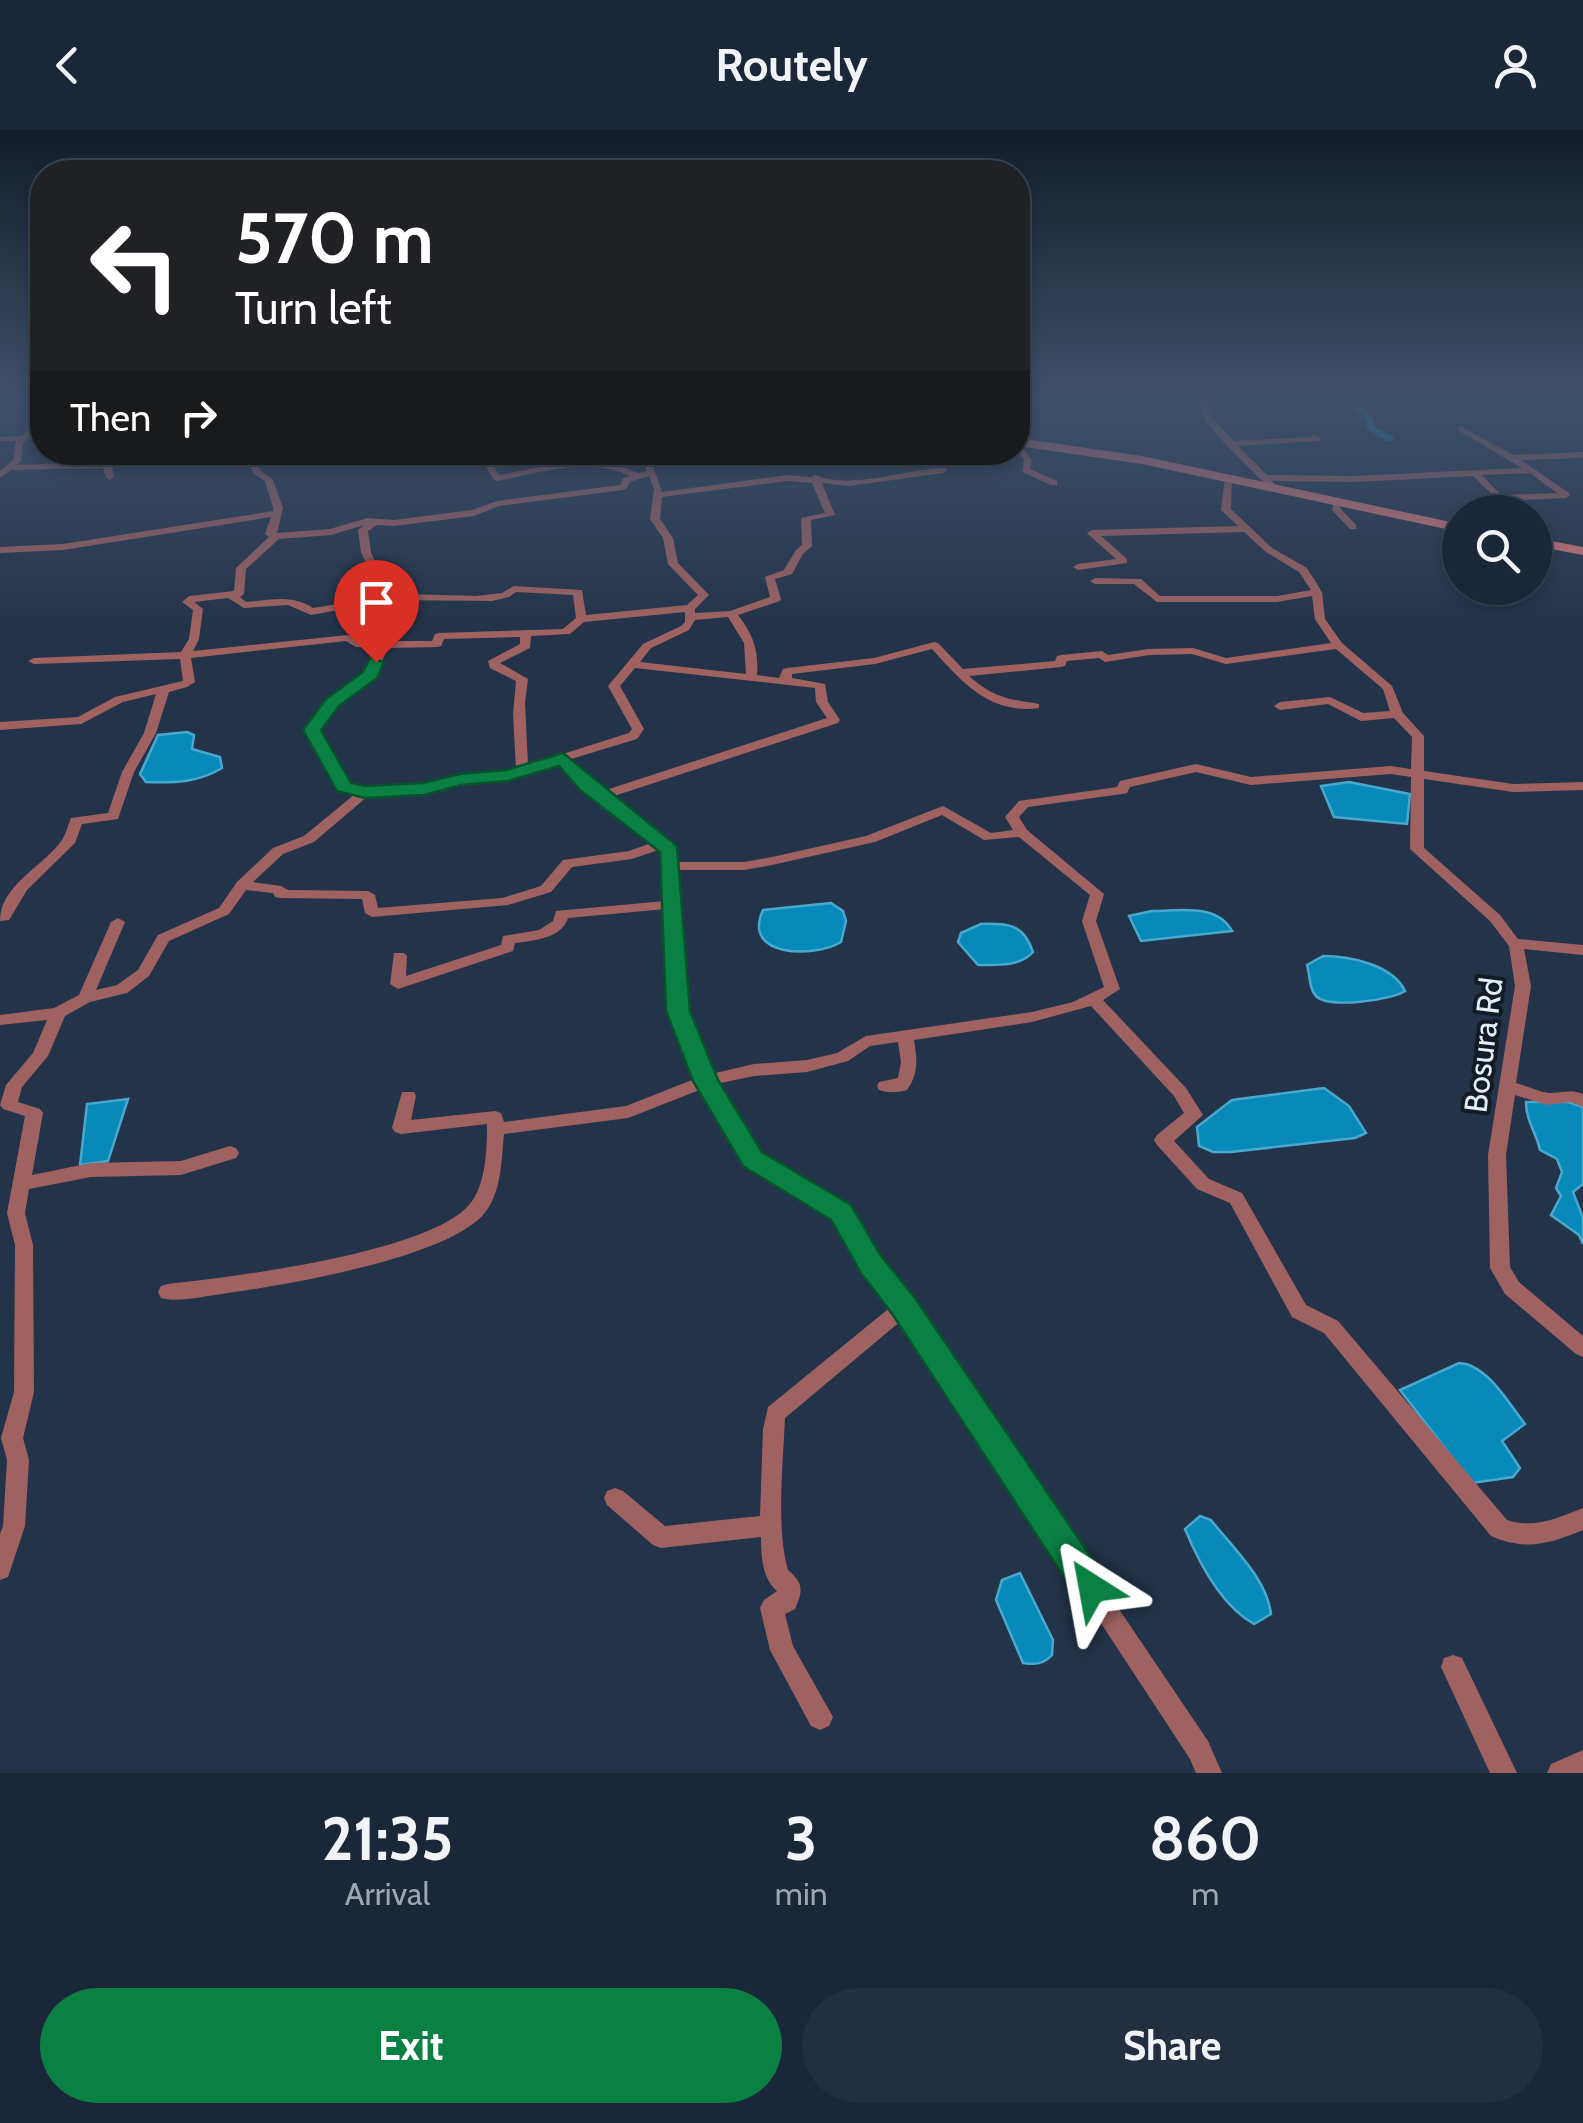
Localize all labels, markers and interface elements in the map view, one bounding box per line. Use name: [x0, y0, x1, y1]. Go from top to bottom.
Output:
icon: back: [40, 38, 95, 93]
text: Routely: [715, 38, 868, 92]
icon: person: [1488, 38, 1543, 93]
text: 570 m: [235, 195, 434, 281]
icon: left: [70, 200, 200, 330]
text: Turn left: [235, 281, 392, 335]
icon: right: [171, 390, 226, 445]
text: Then: [70, 394, 151, 441]
map controls: [1442, 495, 1552, 605]
button: search: [1442, 495, 1552, 605]
pin: [334, 560, 419, 663]
icon: arrive: [349, 575, 404, 630]
street label: Bosura Rd: [1455, 975, 1511, 1115]
position arrow: [1040, 1536, 1144, 1640]
text: 21:35: [322, 1802, 453, 1875]
text: 3: [785, 1802, 817, 1875]
text: 860: [1149, 1802, 1261, 1875]
text: Arrival: [345, 1874, 430, 1913]
text: min: [775, 1874, 828, 1913]
text: m: [1191, 1874, 1219, 1913]
button: Exit: [40, 1988, 782, 2103]
button: Share: [802, 1988, 1543, 2103]

